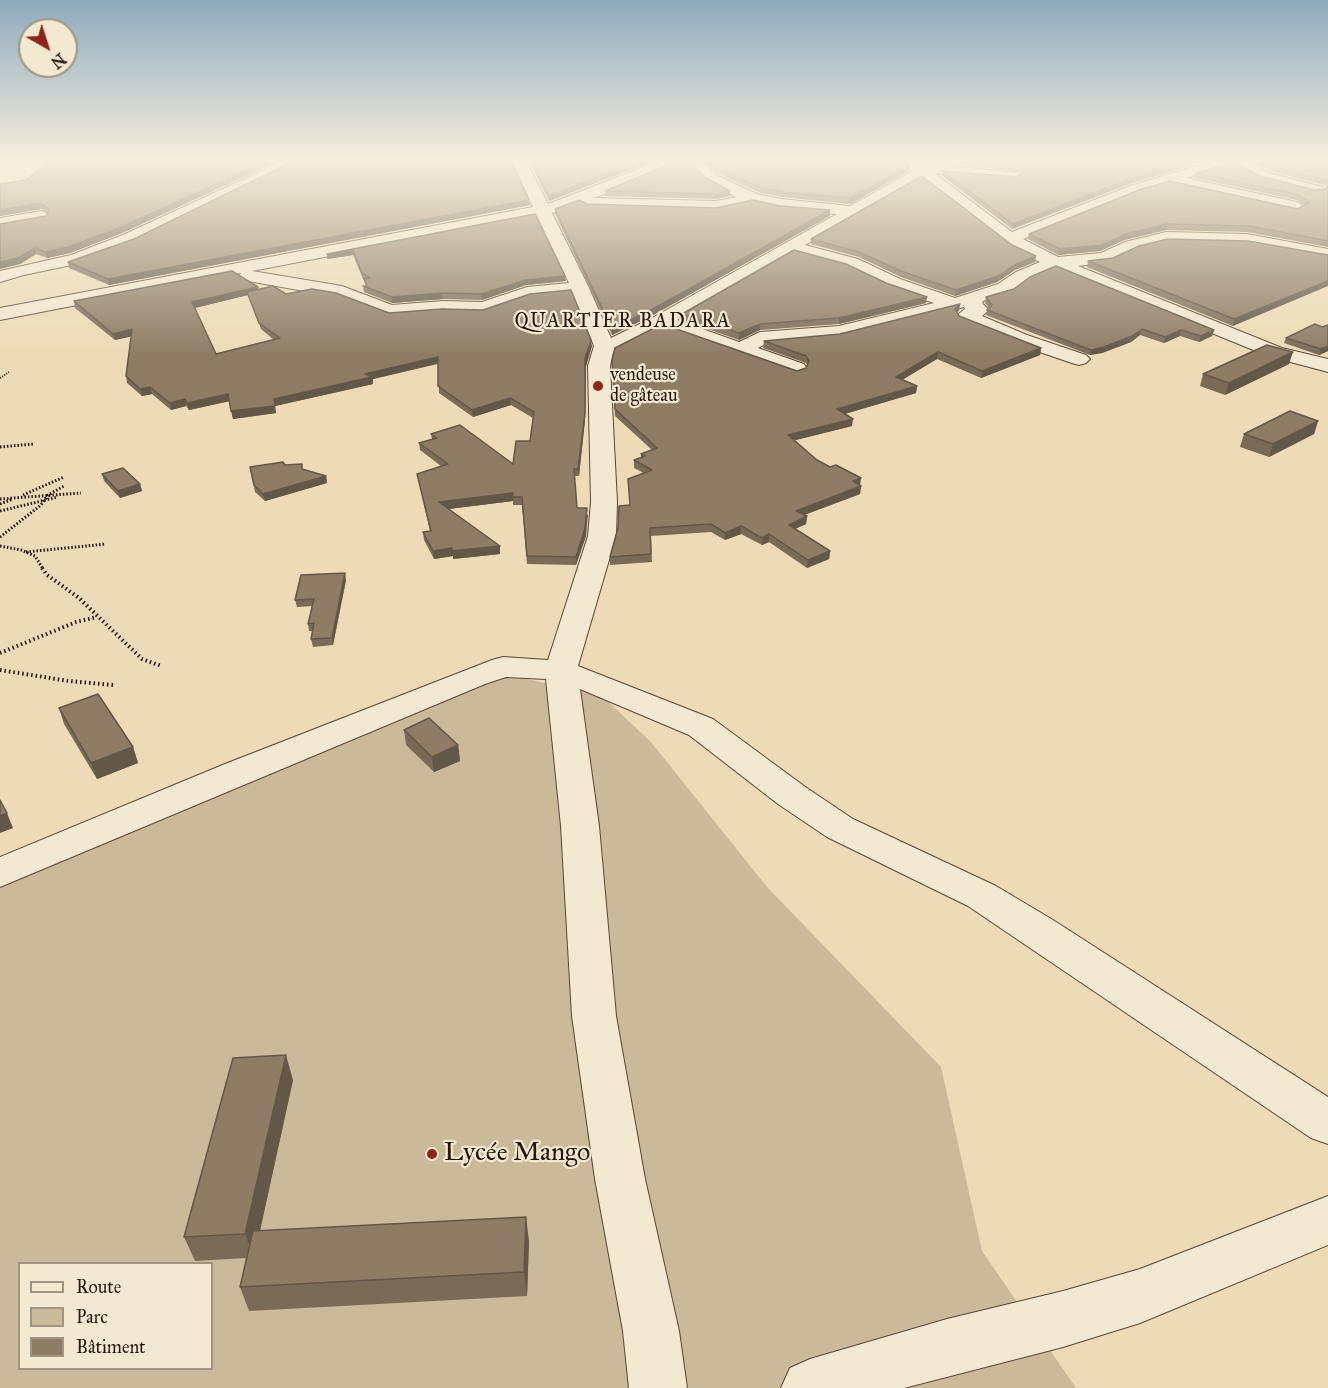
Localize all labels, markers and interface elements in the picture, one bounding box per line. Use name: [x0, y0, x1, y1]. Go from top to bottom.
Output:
north arrow: [18, 18, 78, 78]
text: N: [47, 49, 70, 72]
district label: QUARTIER BADARA: [515, 310, 731, 334]
place label: vendeuse de gâteau: [610, 365, 677, 407]
marker: vendeuse de gâteau: [591, 379, 605, 393]
place label: Lycée Mango: [444, 1138, 590, 1170]
marker: Lycée Mango: [425, 1147, 439, 1161]
legend: [18, 1262, 213, 1370]
text: Route: [76, 1276, 121, 1298]
text: Parc: [76, 1306, 108, 1328]
text: Bâtiment: [76, 1336, 145, 1358]

